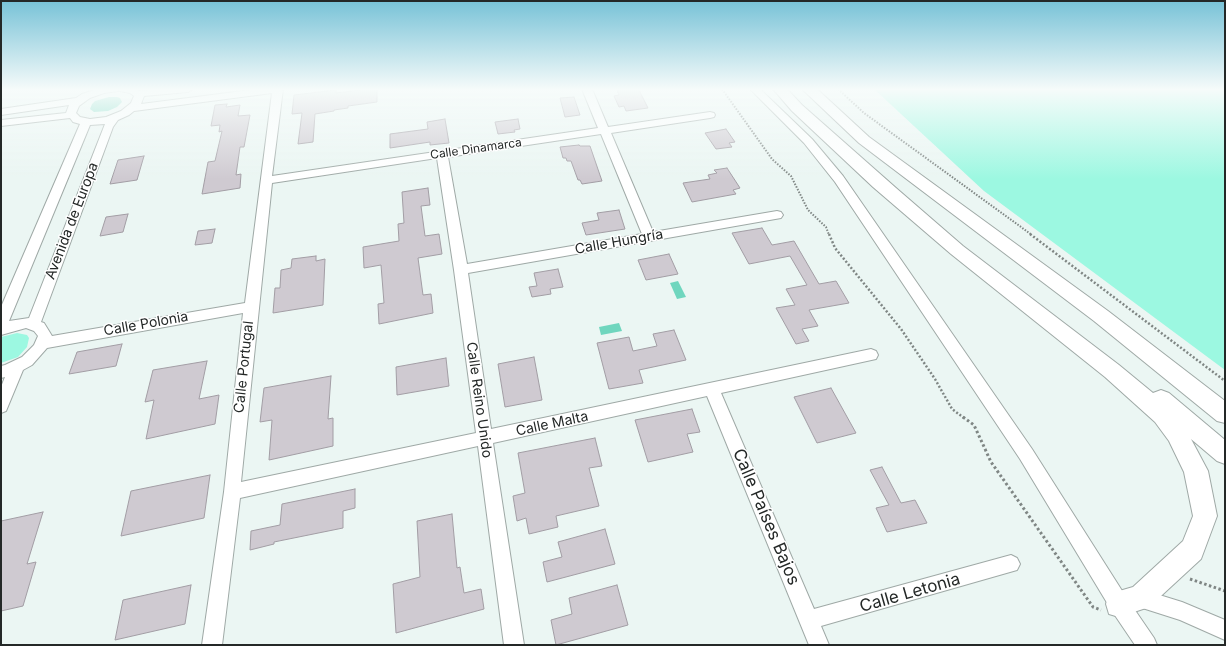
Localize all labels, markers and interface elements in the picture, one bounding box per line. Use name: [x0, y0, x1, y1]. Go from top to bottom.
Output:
street label: Calle Dinamarca: [429, 135, 523, 163]
street label: Avenida de Europa: [42, 160, 102, 282]
street label: Calle Hungría: [574, 226, 664, 258]
street label: Calle Polonia: [102, 308, 190, 340]
street label: Calle Portugal: [231, 320, 257, 414]
street label: Calle Reino Unido: [463, 341, 495, 459]
street label: Calle Malta: [514, 408, 590, 440]
street label: Calle Países Bajos: [728, 446, 804, 588]
street label: Calle Letonia: [857, 569, 963, 617]

